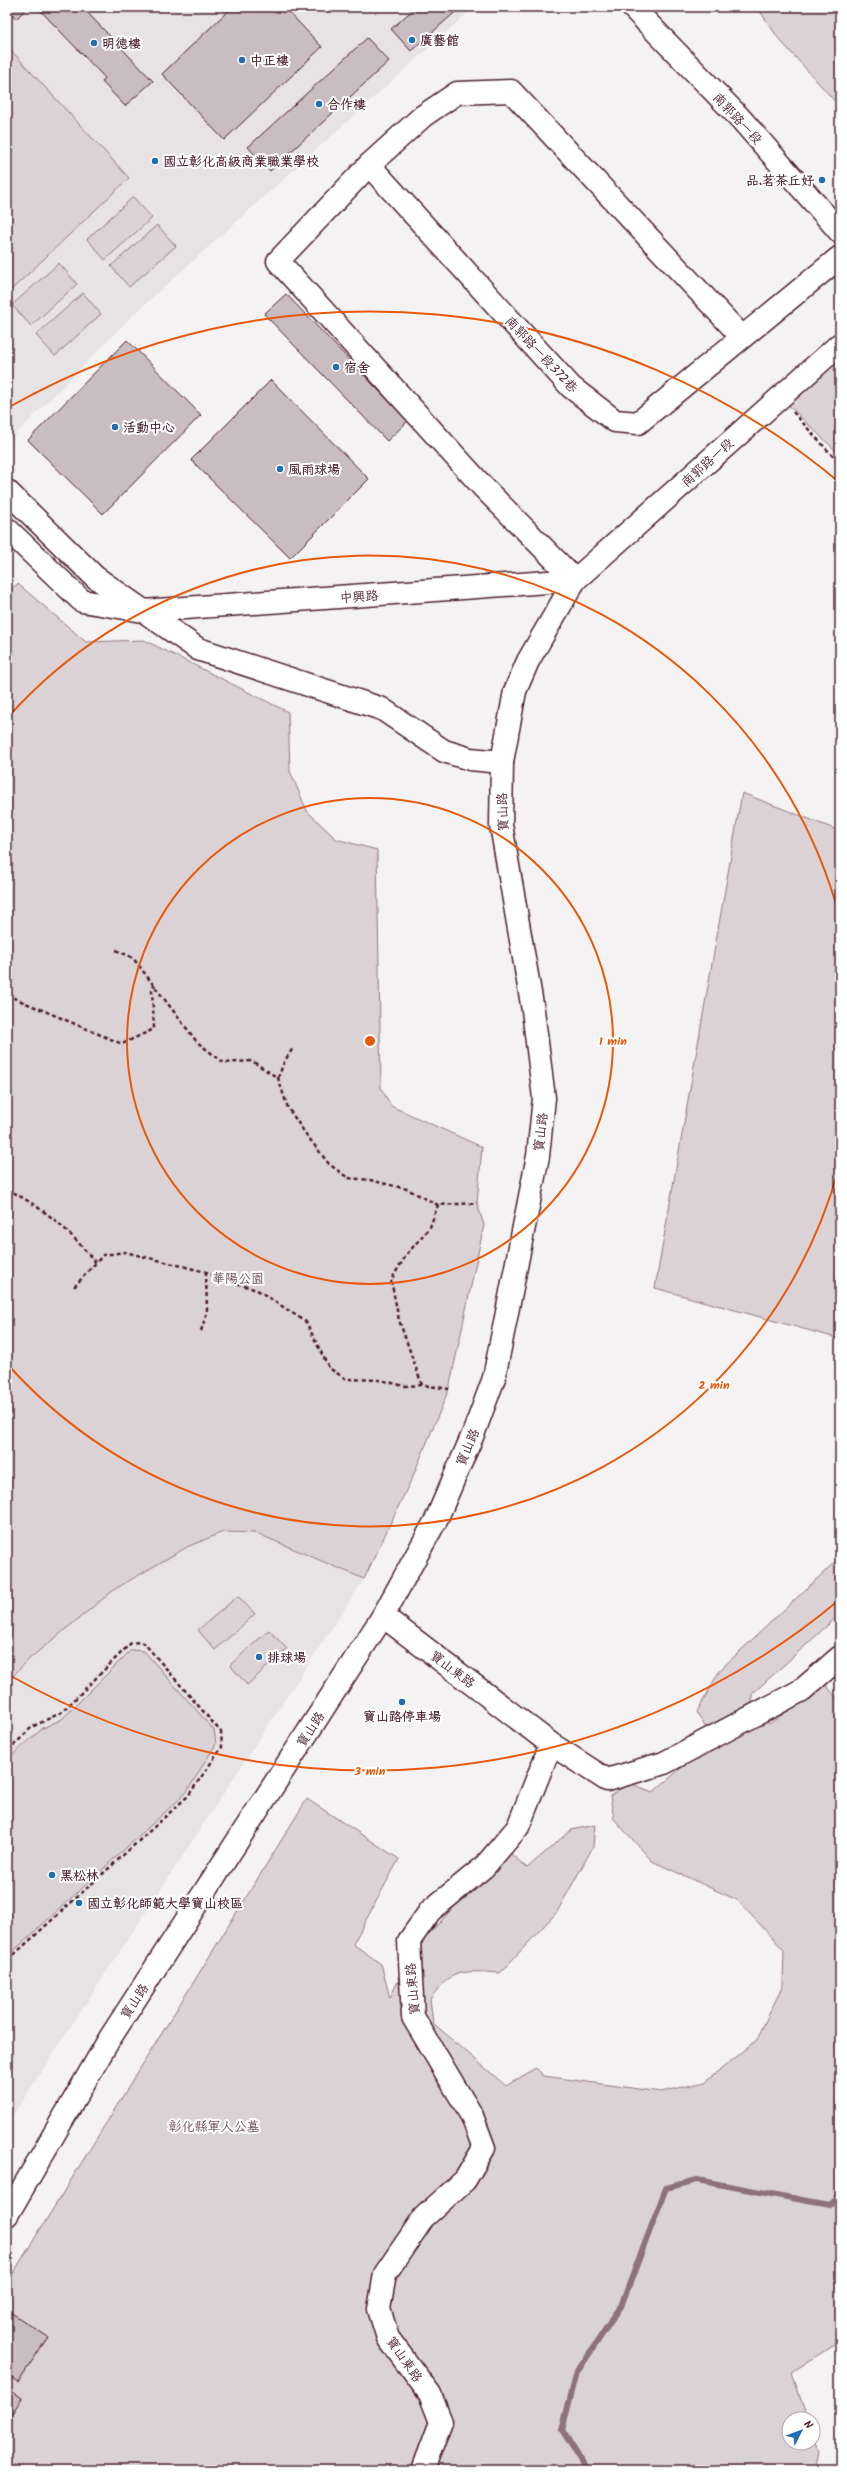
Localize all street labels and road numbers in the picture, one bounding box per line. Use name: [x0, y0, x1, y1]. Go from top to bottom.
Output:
street label: 南郭路一段: [707, 88, 767, 150]
street label: 南郭路一段372巷: [499, 312, 582, 398]
street label: 南郭路一段: [677, 434, 739, 493]
street label: 中興路: [339, 586, 379, 609]
street label: 寶山路: [492, 792, 515, 832]
street label: 寶山路: [529, 1112, 554, 1153]
street label: 寶山路: [451, 1426, 486, 1470]
street label: 寶山東路: [425, 1646, 479, 1694]
street label: 寶山路: [292, 1708, 331, 1752]
street label: 寶山東路: [401, 1962, 426, 2016]
street label: 寶山路: [116, 1980, 155, 2024]
street label: 寶山東路: [380, 2333, 427, 2387]

